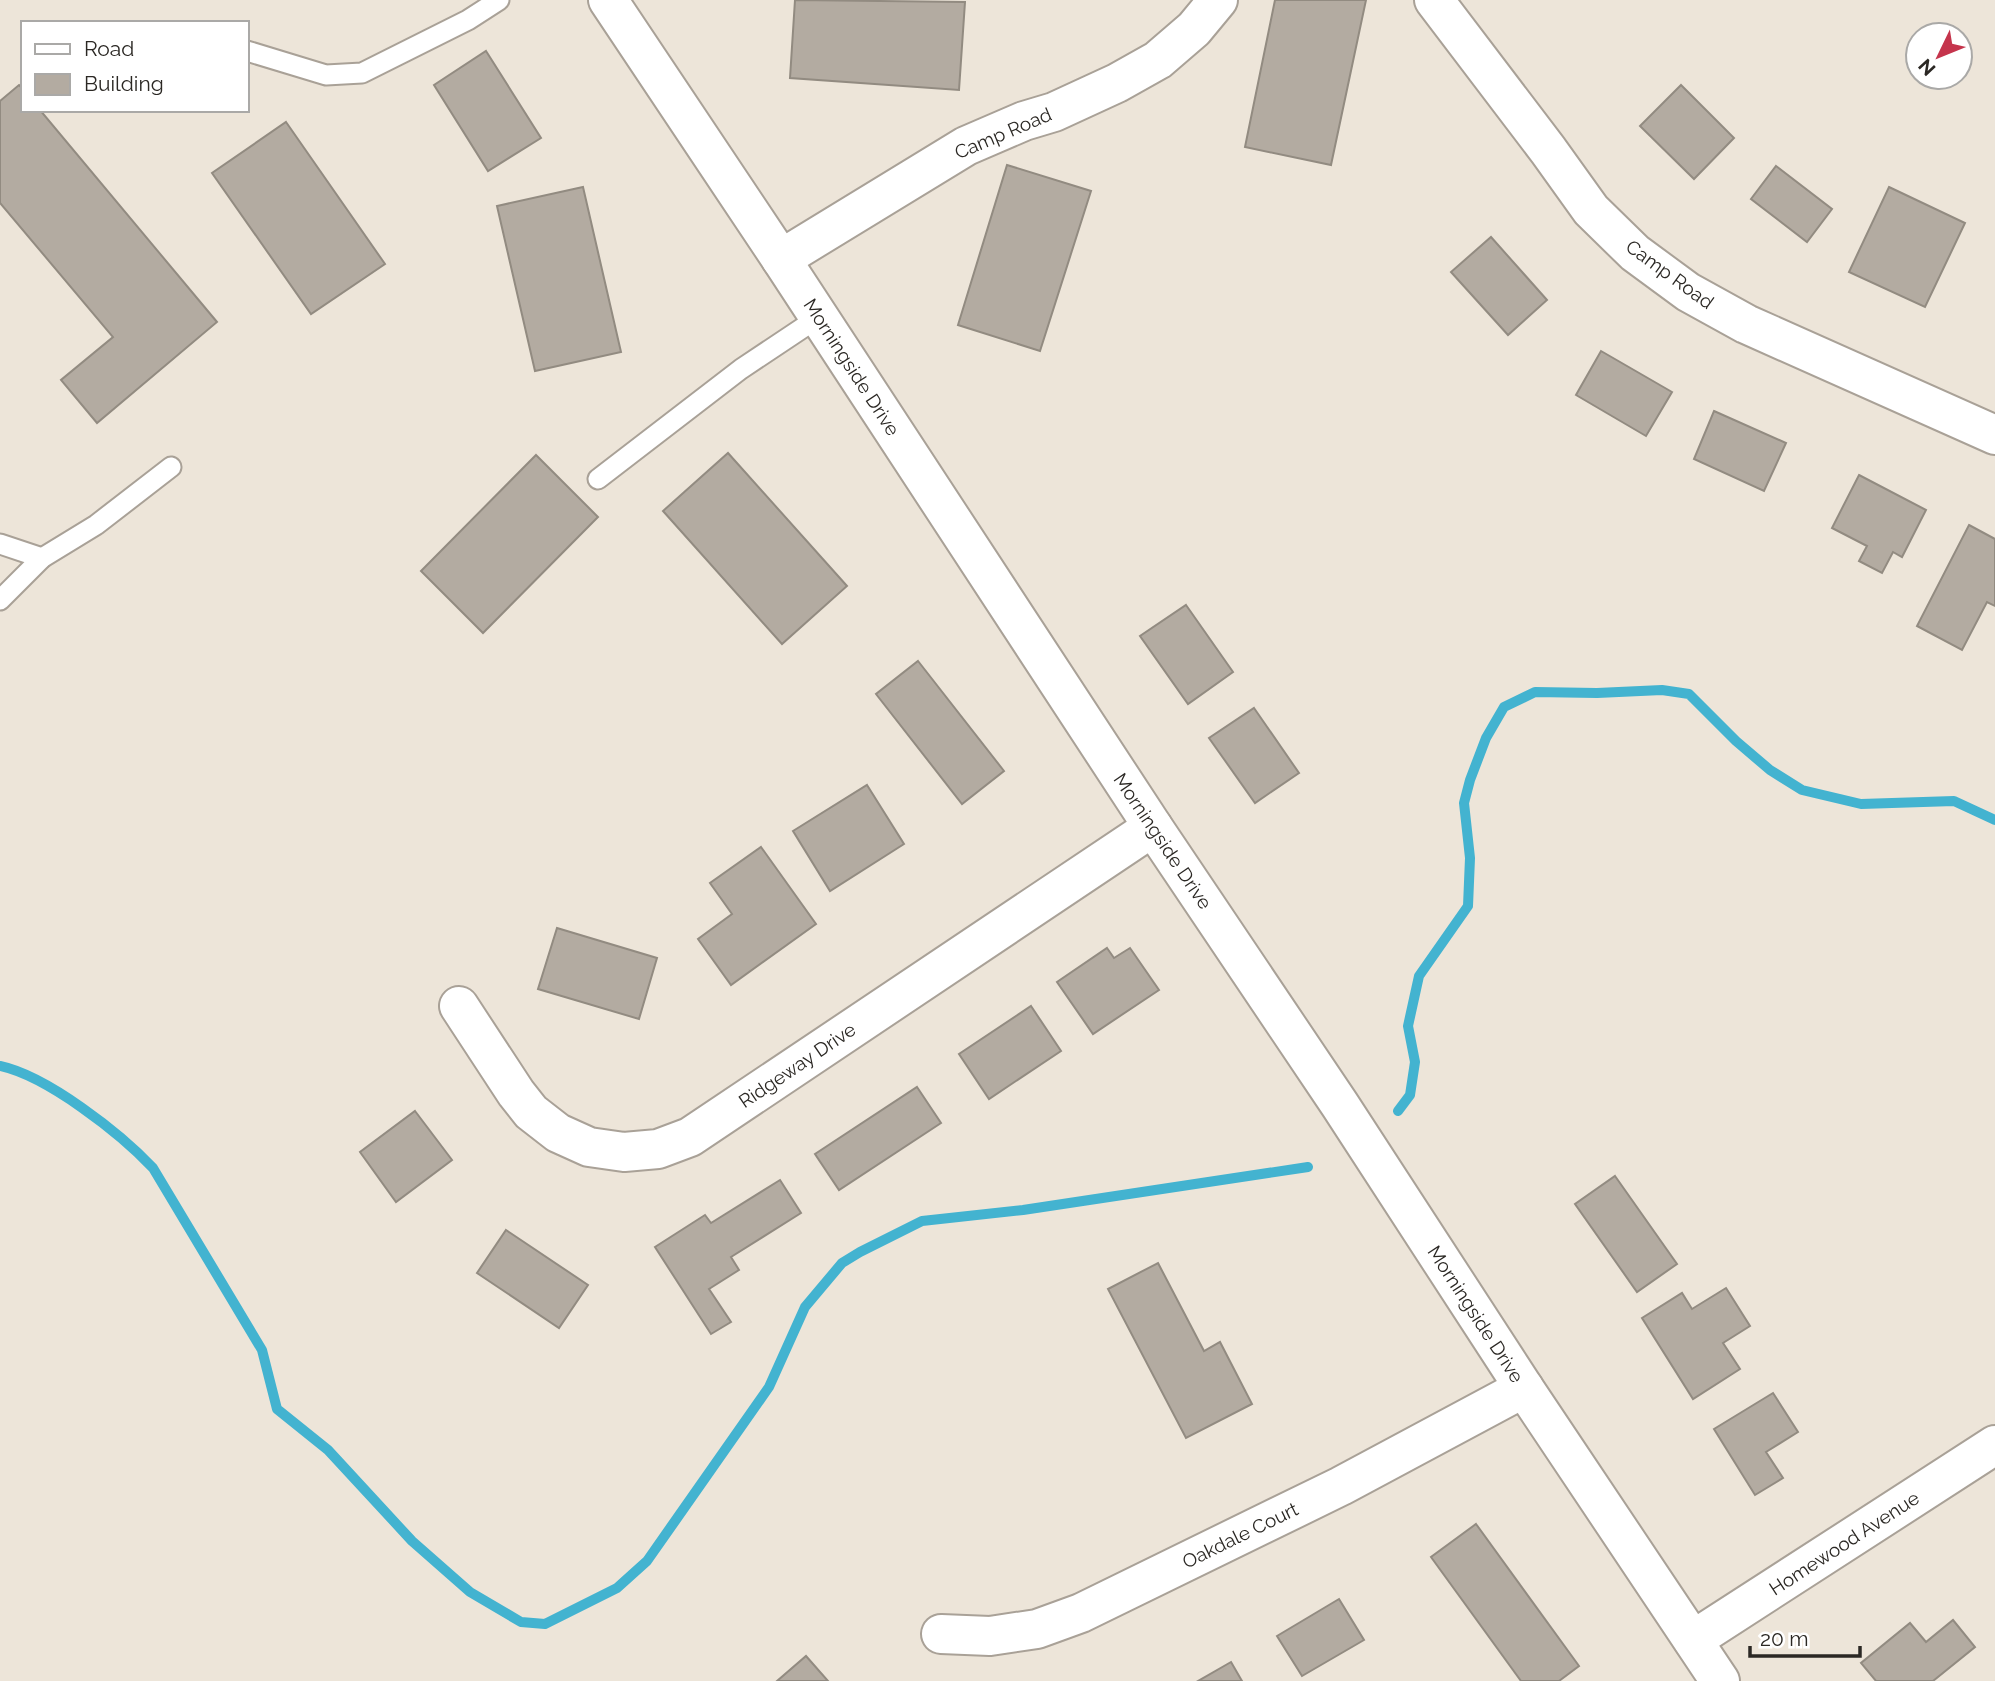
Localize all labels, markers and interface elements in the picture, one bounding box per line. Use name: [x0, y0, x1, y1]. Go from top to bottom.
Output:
legend: [21, 21, 248, 112]
north arrow: [1904, 21, 1974, 91]
text: Road: [84, 36, 134, 61]
text: N: [1914, 55, 1940, 80]
text: Building: [84, 71, 164, 96]
street label: Camp Road: [951, 103, 1055, 163]
street label: Camp Road: [1622, 235, 1718, 313]
street label: Morningside Drive: [799, 294, 905, 440]
street label: Morningside Drive: [1109, 769, 1217, 913]
street label: Ridgeway Drive: [734, 1018, 860, 1112]
street label: Morningside Drive: [1423, 1241, 1529, 1387]
street label: Homewood Avenue: [1765, 1486, 1923, 1600]
street label: Oakdale Court: [1178, 1497, 1302, 1573]
scale bar: [1750, 1614, 1860, 1658]
text: 20 m: [1760, 1626, 1808, 1651]

